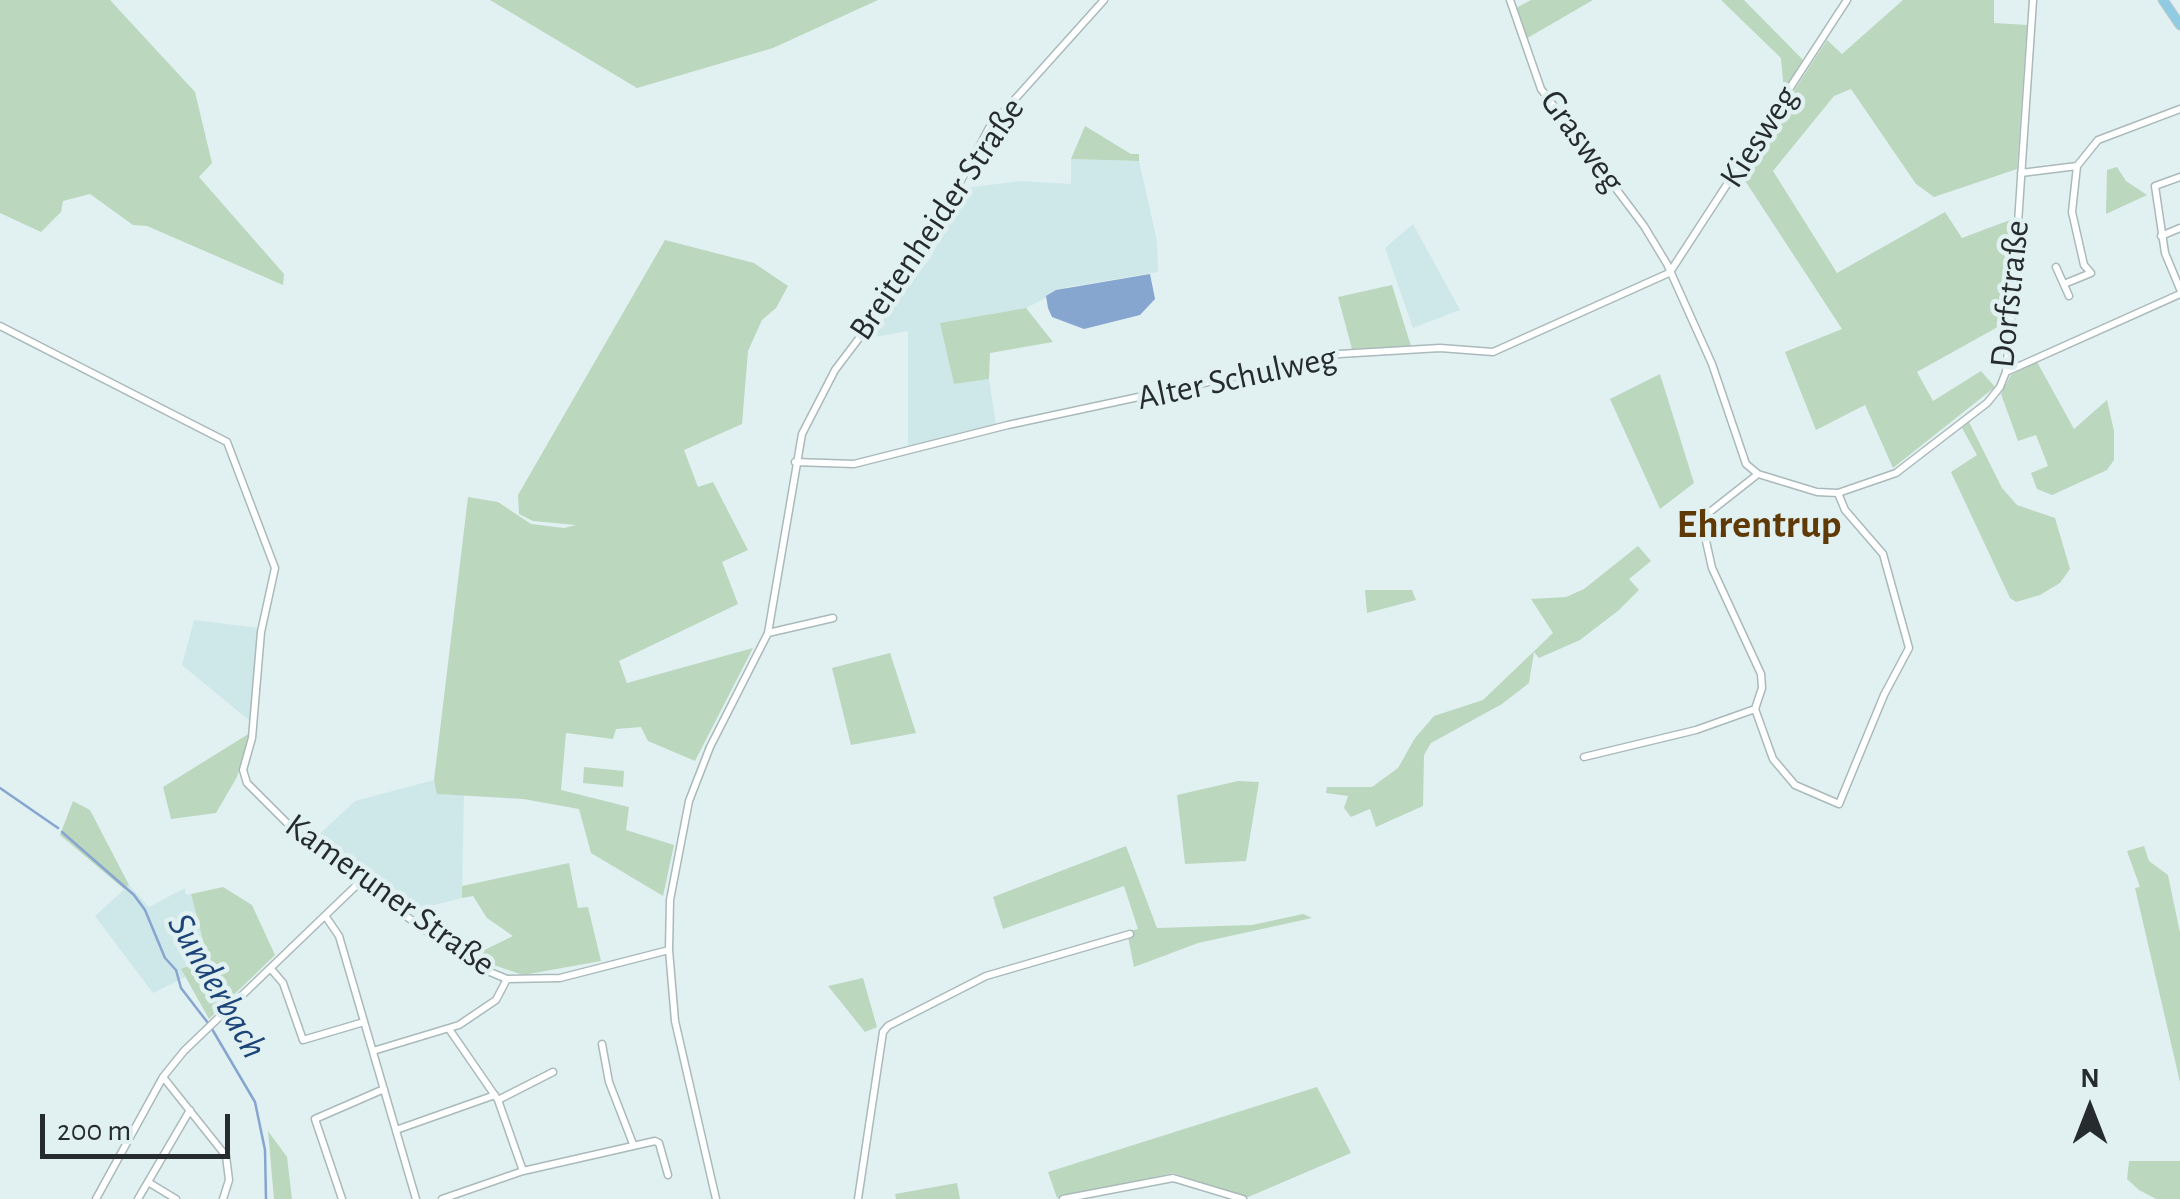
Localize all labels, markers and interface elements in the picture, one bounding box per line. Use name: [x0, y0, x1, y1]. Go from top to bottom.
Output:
street label: Kiesweg: [1711, 78, 1807, 196]
street label: Grasweg: [1531, 82, 1633, 200]
street label: Breitenheider Straße: [840, 90, 1034, 348]
street label: Dorfstraße: [1981, 218, 2039, 370]
street label: Alter Schulweg: [1134, 336, 1340, 420]
district label: Ehrentrup: [1677, 501, 1841, 549]
street label: Kameruner Straße: [277, 805, 503, 985]
water label: Sunderbach: [157, 905, 277, 1067]
north arrow: [2040, 1059, 2140, 1159]
text: N: [2080, 1065, 2100, 1093]
scale bar: [45, 1094, 235, 1156]
text: 200 m: [57, 1116, 131, 1146]

